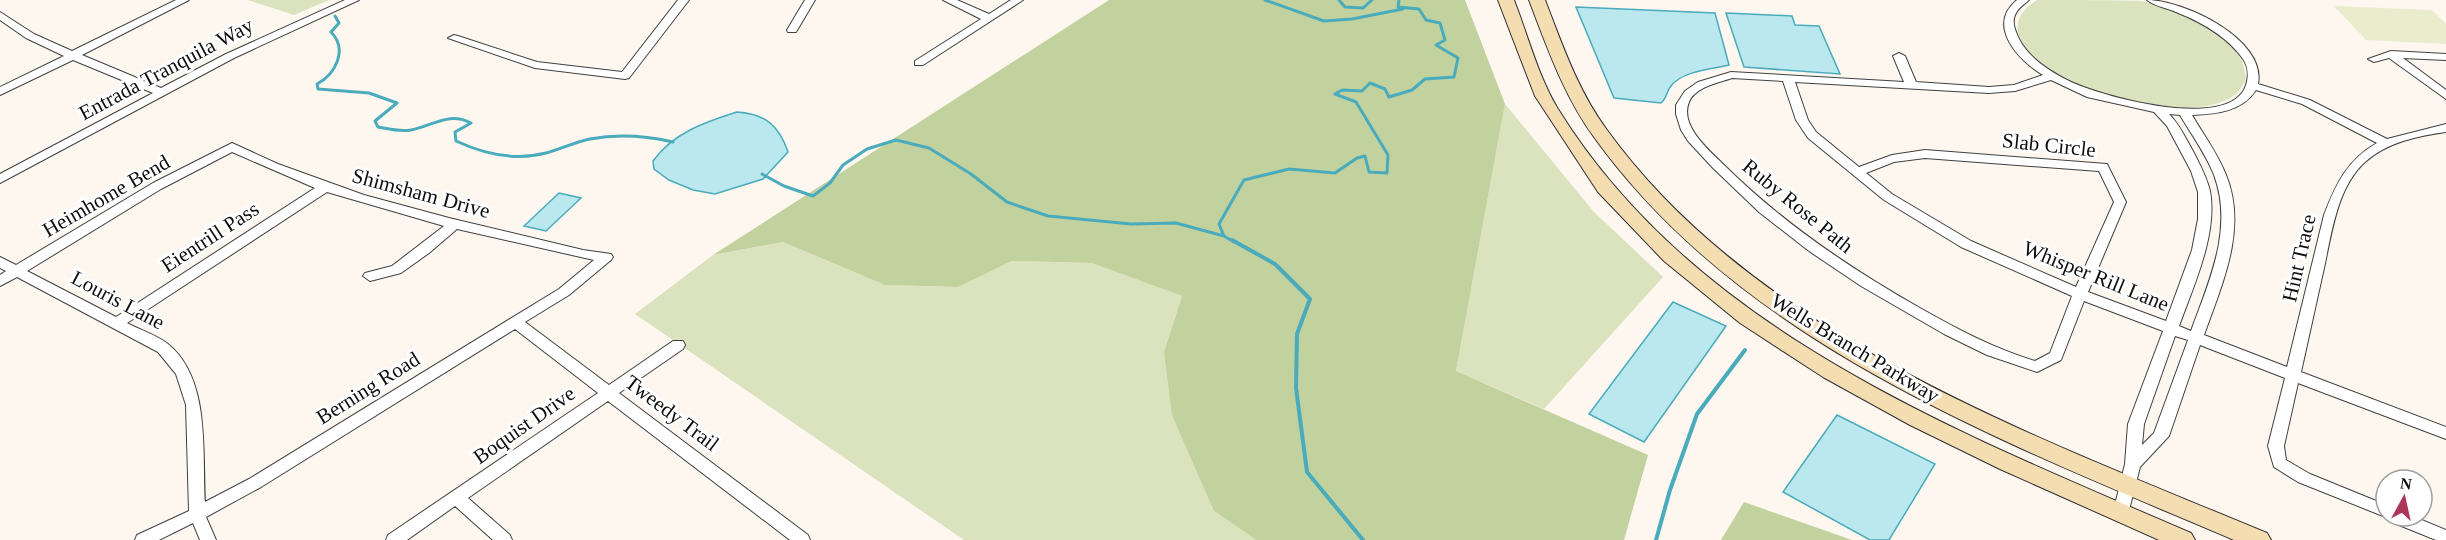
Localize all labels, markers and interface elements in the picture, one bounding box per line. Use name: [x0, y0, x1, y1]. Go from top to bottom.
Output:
street label: Entrada Tranquila Way: [75, 13, 258, 125]
street label: Slab Circle: [2001, 128, 2097, 162]
street label: Heimhome Bend: [38, 150, 174, 242]
street label: Ruby Rose Path: [1738, 154, 1859, 258]
street label: Shimsham Drive: [349, 163, 493, 223]
street label: Eientrill Pass: [157, 197, 263, 277]
street label: Hint Trace: [2277, 212, 2321, 304]
street label: Whisper Rill Lane: [2020, 236, 2172, 316]
street label: Louris Lane: [67, 265, 169, 335]
street label: Wells Branch Parkway: [1767, 288, 1944, 408]
street label: Berning Road: [312, 346, 424, 429]
street label: Tweedy Trail: [620, 370, 724, 456]
street label: Boquist Drive: [469, 381, 579, 469]
north arrow: [2374, 468, 2434, 528]
text: N: [2399, 474, 2413, 493]

